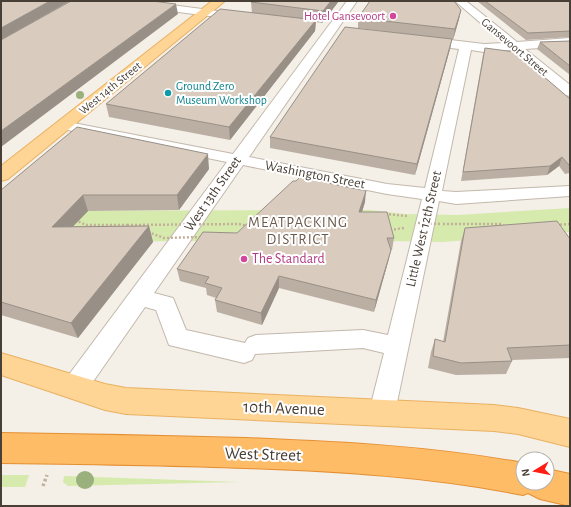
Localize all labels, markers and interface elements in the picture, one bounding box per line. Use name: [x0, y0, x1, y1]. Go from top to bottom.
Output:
place label: Hotel Gansevoort: [304, 10, 385, 22]
marker: Hotel Gansevoort: [388, 11, 398, 21]
street label: Gansevoort Street: [479, 16, 551, 78]
street label: West 14th Street: [77, 59, 144, 117]
place label: Ground Zero Museum Workshop: [176, 80, 267, 106]
marker: Ground Zero Museum Workshop: [163, 88, 173, 98]
street label: West 13th Street: [182, 154, 244, 234]
street label: Washington Street: [264, 158, 367, 192]
street label: Little West 12th Street: [404, 169, 444, 288]
district label: MEATPACKING DISTRICT: [248, 215, 348, 247]
place label: The Standard: [252, 252, 325, 266]
marker: The Standard: [239, 254, 249, 264]
street label: 10th Avenue: [243, 398, 325, 418]
street label: West Street: [224, 444, 302, 464]
north arrow: [515, 451, 555, 491]
text: N: [520, 468, 532, 477]

